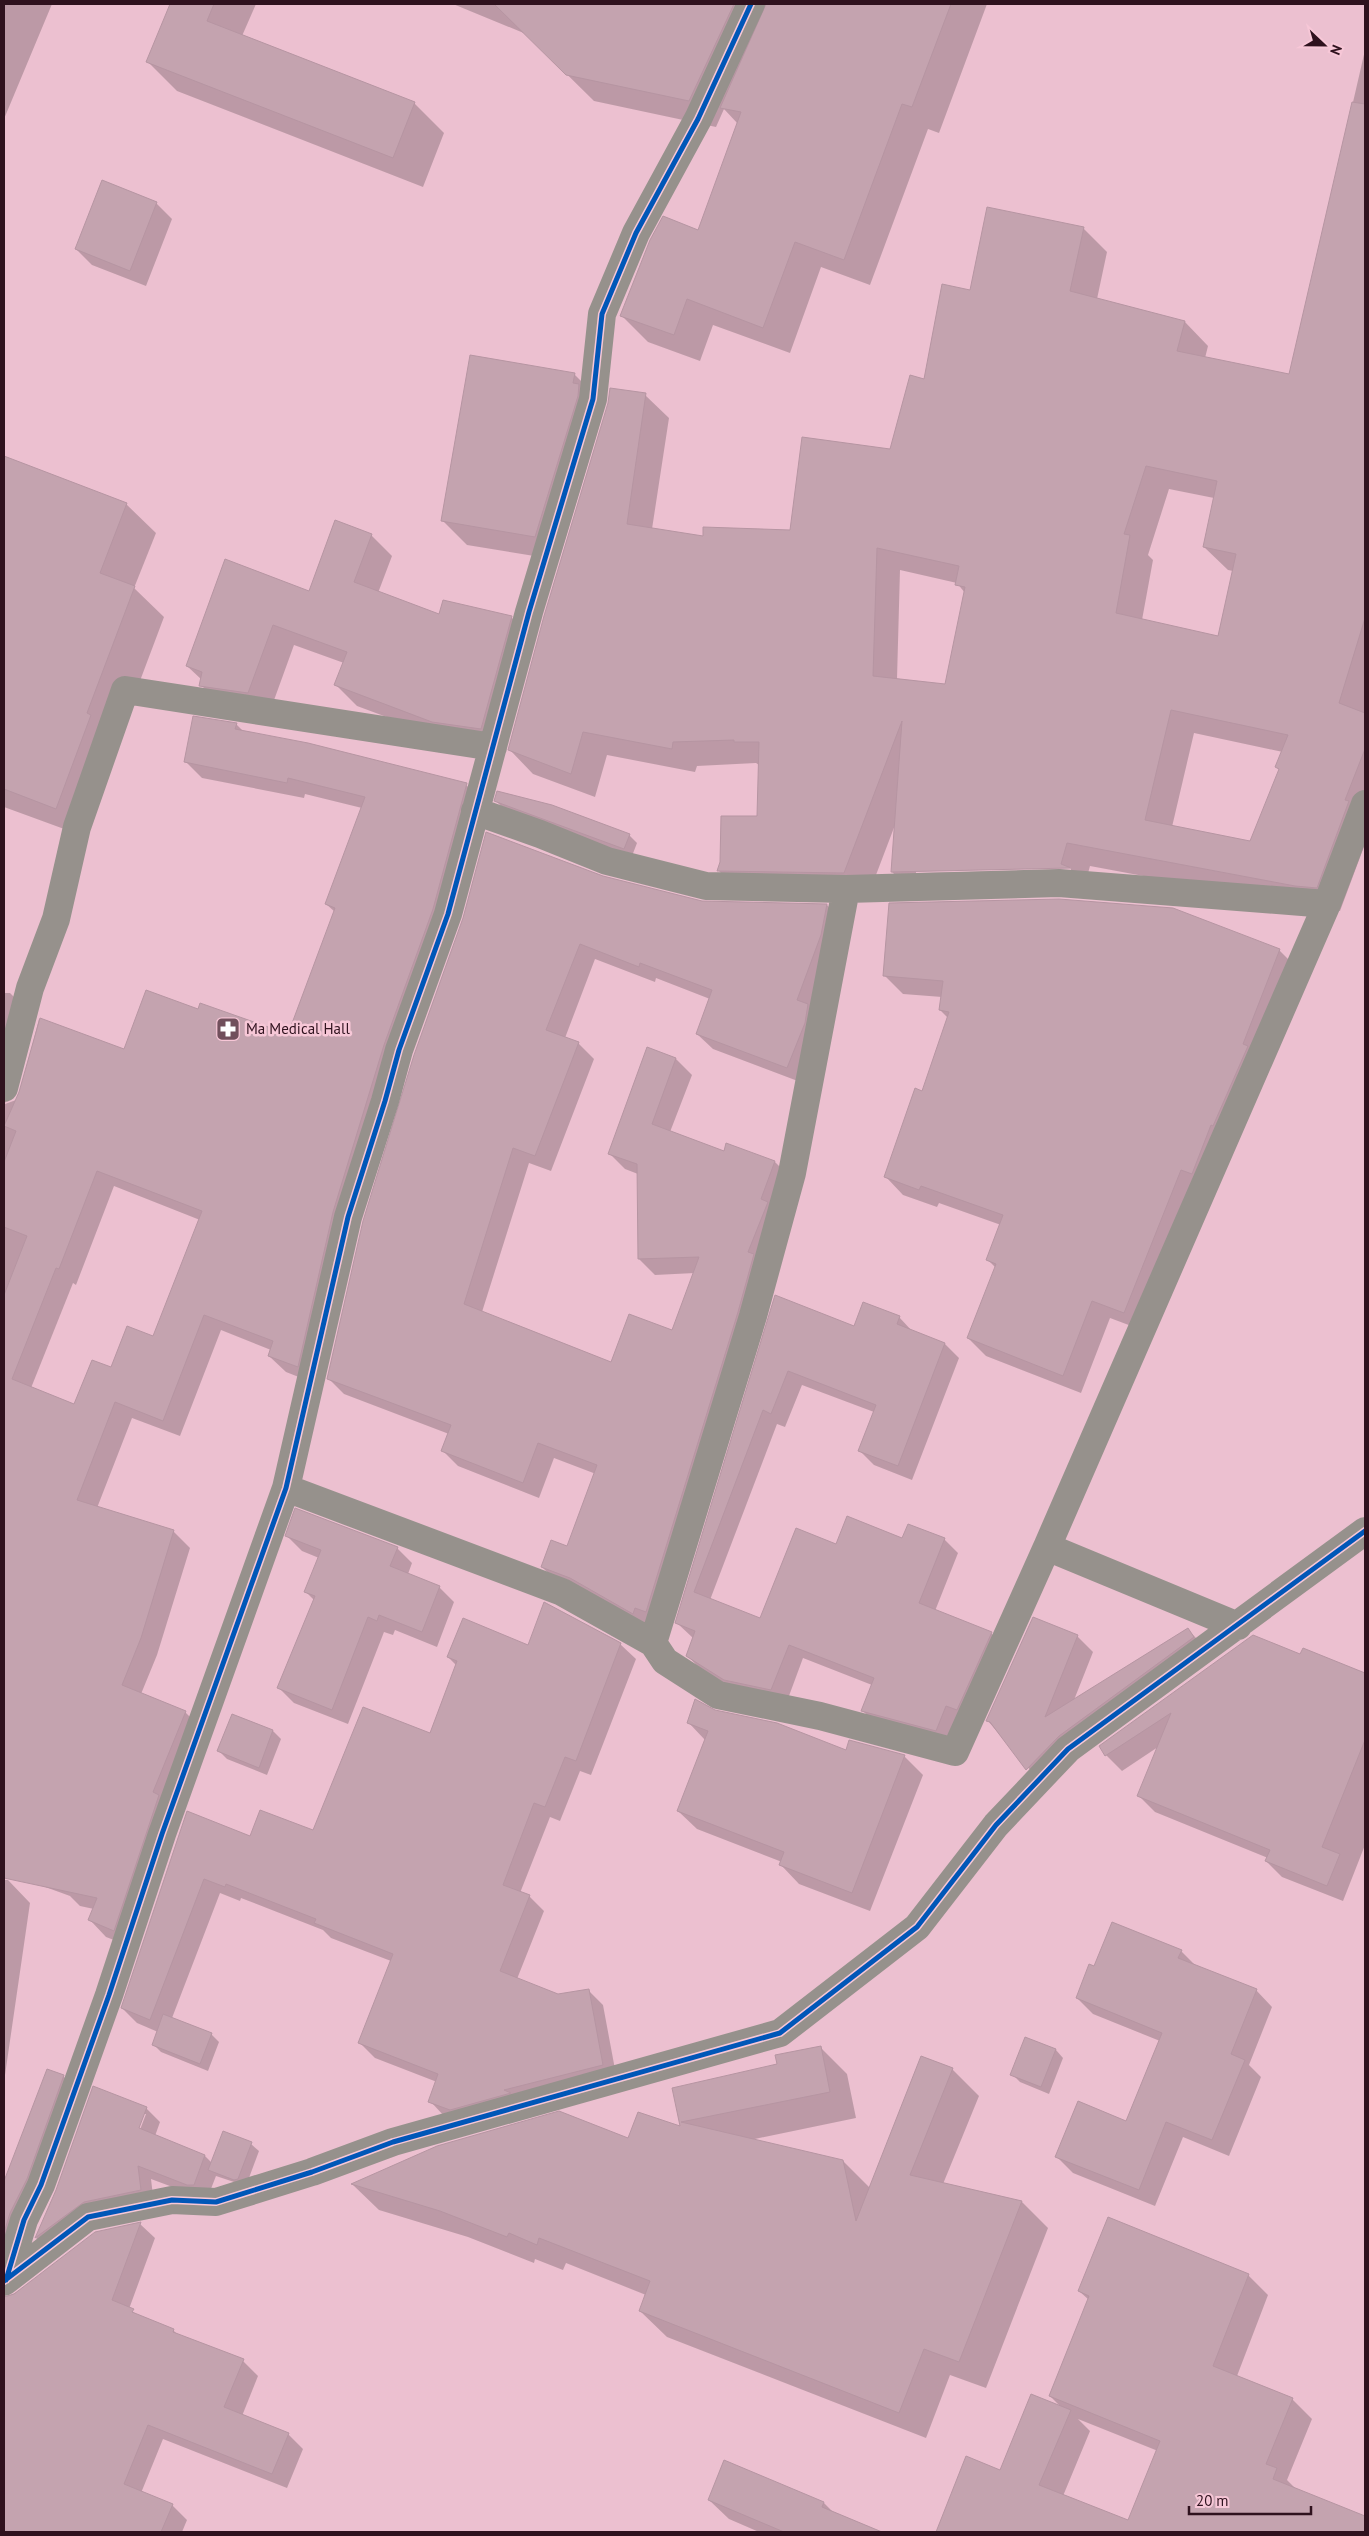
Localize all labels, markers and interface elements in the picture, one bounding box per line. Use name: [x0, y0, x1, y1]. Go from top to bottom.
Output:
north arrow: [1299, 20, 1349, 70]
text: N: [1326, 42, 1346, 58]
pharmacy icon: Ma Medical Hall: [215, 1016, 241, 1042]
place label: Ma Medical Hall: [246, 1019, 350, 1038]
scale bar: [1189, 2484, 1312, 2516]
text: 20 m: [1196, 2491, 1229, 2510]

